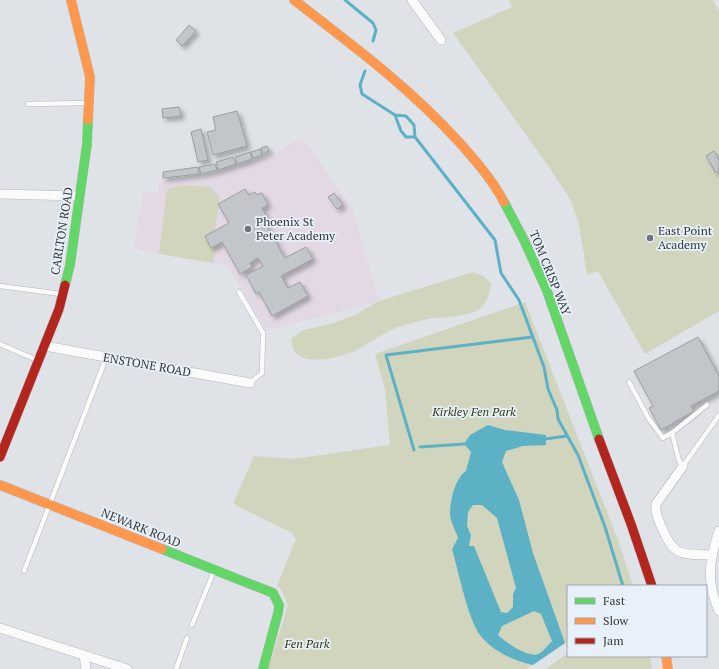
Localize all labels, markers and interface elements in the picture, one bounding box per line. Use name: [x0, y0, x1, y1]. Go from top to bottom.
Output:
street label: CARLTON ROAD: [47, 186, 76, 276]
place label: Phoenix St Peter Academy: [256, 214, 336, 243]
place label: East Point Academy: [658, 223, 713, 252]
marker: Phoenix St Peter Academy: [243, 224, 253, 234]
street label: TOM CRISP WAY: [527, 228, 574, 318]
marker: East Point Academy: [645, 233, 655, 243]
street label: ENSTONE ROAD: [102, 349, 192, 380]
park label: Kirkley Fen Park: [431, 404, 516, 419]
street label: NEWARK ROAD: [99, 505, 183, 550]
legend: [567, 585, 707, 657]
text: Fast: [603, 593, 626, 608]
text: Slow: [603, 613, 629, 628]
text: Jam: [603, 633, 624, 648]
park label: Fen Park: [283, 636, 330, 651]

